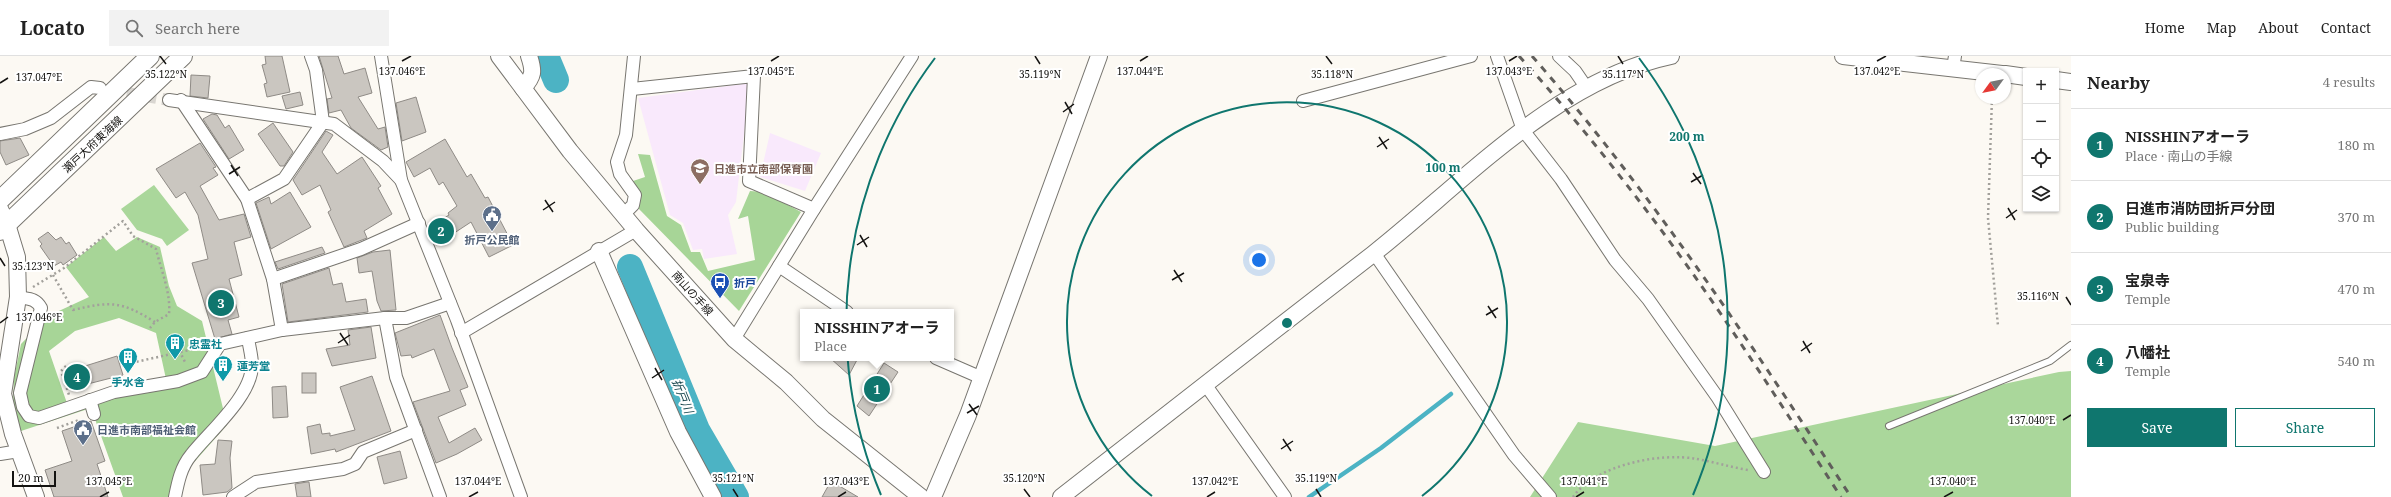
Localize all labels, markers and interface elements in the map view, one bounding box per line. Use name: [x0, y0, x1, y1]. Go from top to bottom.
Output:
search box: [109, 10, 389, 46]
text: Locato: [20, 15, 85, 41]
icon: search: [123, 17, 145, 39]
text: Search here: [155, 18, 240, 38]
text: Home: [2145, 18, 2185, 37]
text: Map: [2207, 18, 2236, 37]
text: About: [2258, 18, 2299, 37]
text: Contact: [2321, 18, 2371, 37]
text: 137.046°E: [379, 64, 425, 78]
text: 137.045°E: [748, 64, 794, 78]
text: 137.044°E: [1117, 64, 1163, 78]
text: 137.043°E: [1486, 64, 1532, 78]
text: 137.042°E: [1854, 64, 1900, 78]
text: 35.122°N: [145, 67, 187, 81]
text: 35.119°N: [1019, 67, 1061, 81]
text: 35.118°N: [1311, 67, 1353, 81]
text: 35.117°N: [1602, 67, 1644, 81]
north arrow: [1975, 68, 2011, 104]
map controls: [2023, 68, 2059, 212]
button: +: [2023, 68, 2059, 104]
text: 137.047°E: [16, 70, 62, 84]
text: Nearby: [2087, 71, 2150, 94]
text: 4 results: [2323, 73, 2375, 91]
button: −: [2023, 104, 2059, 140]
street label: 瀬戸大府東海線: [59, 112, 125, 176]
text: NISSHINアオーラ: [2125, 126, 2250, 146]
text: 200 m: [1669, 128, 1705, 145]
text: 1: [2096, 136, 2104, 154]
text: 180 m: [2338, 136, 2375, 154]
button: locate: [2023, 140, 2059, 176]
text: Place · 南山の手線: [2125, 147, 2233, 165]
school or university icon: 日進市立南部保育園: [689, 157, 711, 185]
text: 100 m: [1425, 159, 1461, 176]
place label: 日進市立南部保育園: [714, 161, 813, 176]
button: layers: [2023, 176, 2059, 212]
text: 日進市消防団折戸分団: [2125, 198, 2275, 218]
public building icon: 折戸公民館: [481, 204, 503, 232]
text: 2: [2096, 208, 2104, 226]
text: 370 m: [2338, 208, 2375, 226]
pin: 2: [428, 216, 454, 246]
text: Public building: [2125, 218, 2219, 236]
place label: 折戸公民館: [465, 232, 520, 247]
your location: [1249, 250, 1269, 270]
text: 35.123°N: [12, 259, 54, 273]
street label: 南山の手線: [669, 268, 717, 318]
text: 宝泉寺: [2125, 270, 2170, 290]
bus stop icon: 折戸: [709, 271, 731, 299]
place label: 折戸: [734, 275, 756, 290]
text: 3: [2096, 280, 2104, 298]
text: 470 m: [2338, 280, 2375, 298]
pin: 3: [208, 288, 234, 318]
text: 35.116°N: [2017, 289, 2059, 303]
text: Temple: [2125, 290, 2171, 308]
popup: [800, 309, 954, 361]
text: 137.046°E: [16, 310, 62, 324]
centre of rings: [1280, 316, 1294, 330]
text: NISSHINアオーラ: [814, 317, 940, 337]
building icon: 忠霊社: [164, 332, 186, 360]
place label: 忠霊社: [189, 336, 222, 351]
text: Place: [814, 337, 847, 355]
text: 八幡社: [2125, 342, 2170, 362]
building icon: 手水舎: [117, 346, 139, 374]
text: 4: [2096, 352, 2104, 370]
text: 540 m: [2338, 352, 2375, 370]
building icon: 蓮芳堂: [212, 354, 234, 382]
place label: 蓮芳堂: [237, 358, 270, 373]
pin: 4: [64, 362, 90, 392]
text: Temple: [2125, 362, 2171, 380]
place label: 手水舎: [112, 374, 145, 389]
pin: 1: [864, 374, 890, 404]
water label: 折戸川: [668, 376, 698, 418]
button: Save: [2087, 408, 2227, 447]
button: Share: [2235, 408, 2375, 447]
text: 137.040°E: [2009, 413, 2055, 427]
public building icon: 日進市南部福祉会館: [72, 418, 94, 446]
place label: 日進市南部福祉会館: [97, 422, 196, 437]
scale bar: [12, 469, 56, 488]
text: 20 m: [18, 470, 44, 485]
text: 35.121°N: [712, 471, 754, 485]
text: 35.120°N: [1003, 471, 1045, 485]
text: 35.119°N: [1295, 471, 1337, 485]
text: 137.045°E: [86, 474, 132, 488]
text: 137.044°E: [455, 474, 501, 488]
text: 137.043°E: [823, 474, 869, 488]
text: 137.042°E: [1192, 474, 1238, 488]
text: 137.041°E: [1561, 474, 1607, 488]
text: 137.040°E: [1930, 474, 1976, 488]

